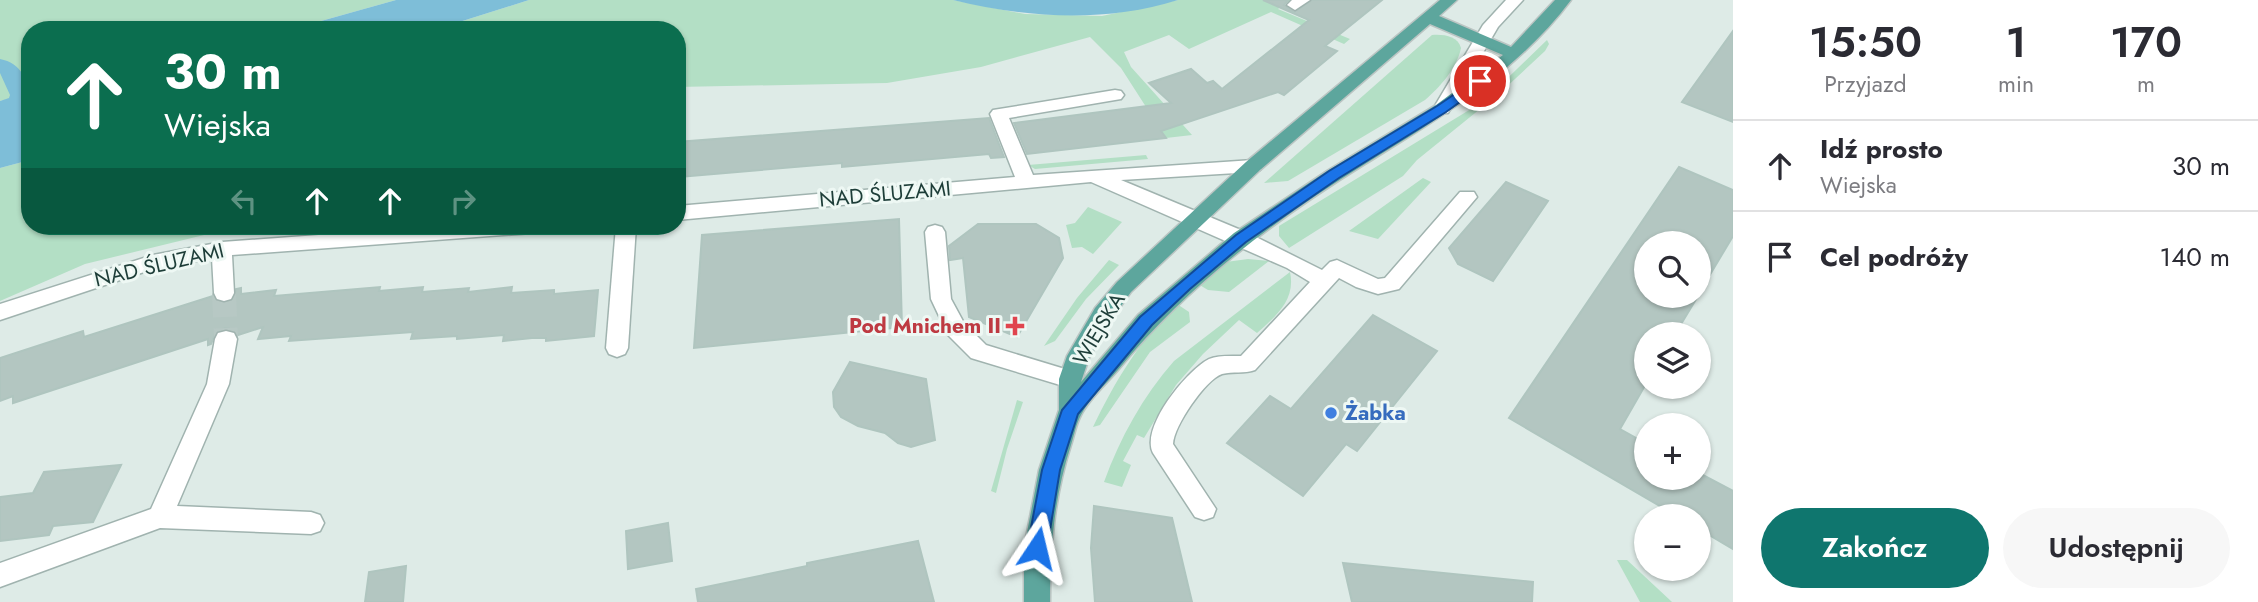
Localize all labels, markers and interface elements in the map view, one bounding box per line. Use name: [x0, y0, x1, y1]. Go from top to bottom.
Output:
text: 15:50: [1809, 12, 1922, 73]
text: 1: [2006, 12, 2026, 73]
text: 170: [2110, 12, 2182, 73]
text: 30 m: [164, 37, 282, 107]
icon: ahead: [49, 49, 140, 140]
pin: [1450, 51, 1510, 111]
icon: arrive: [1461, 62, 1499, 100]
text: Przyjazd: [1824, 67, 1907, 101]
text: min: [1998, 67, 2034, 101]
text: m: [2137, 67, 2155, 101]
text: Wiejska: [164, 102, 271, 148]
text: Idź prosto: [1820, 130, 1943, 168]
icon: ahead: [1761, 147, 1799, 185]
text: 30 m: [2172, 147, 2230, 185]
text: Wiejska: [1820, 168, 1897, 202]
street label: NAD ŚLUZAMI: [818, 173, 952, 215]
icon: left: [225, 182, 263, 220]
icon: ahead: [298, 182, 336, 220]
icon: ahead: [371, 182, 409, 220]
icon: right: [444, 182, 482, 220]
map controls: [1634, 231, 1711, 581]
button: search: [1634, 231, 1711, 308]
street label: NAD ŚLUZAMI: [91, 236, 227, 294]
icon: arrive: [1761, 238, 1799, 276]
text: Cel podróży: [1820, 238, 1968, 276]
text: 140 m: [2159, 238, 2230, 276]
street label: WIEJSKA: [1066, 287, 1132, 371]
place label: Pod Mnichem II: [849, 311, 1001, 341]
marker: Pod Mnichem II: [1007, 318, 1023, 334]
button: layers: [1634, 322, 1711, 399]
place label: Żabka: [1345, 398, 1406, 428]
marker: Żabka: [1323, 405, 1339, 421]
button: +: [1634, 413, 1711, 490]
button: −: [1634, 504, 1711, 581]
button: Zakończ: [1761, 508, 1989, 588]
button: Udostępnij: [2003, 508, 2230, 588]
position arrow: [1000, 511, 1074, 585]

